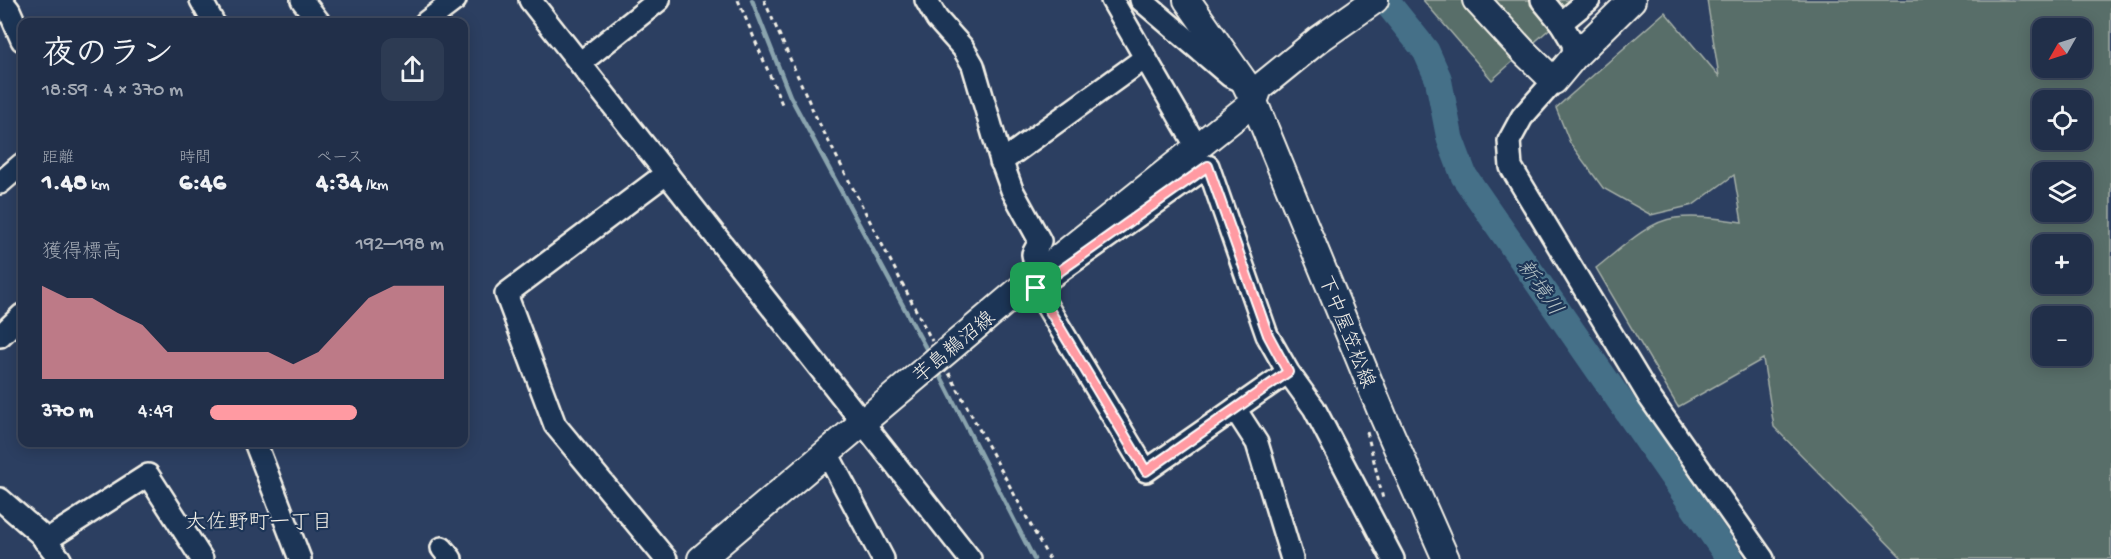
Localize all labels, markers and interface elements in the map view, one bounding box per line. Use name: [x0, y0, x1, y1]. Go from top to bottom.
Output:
north arrow: [2032, 18, 2092, 78]
map controls: [2032, 18, 2092, 366]
text: 夜のラン: [42, 38, 174, 76]
button: share: [381, 38, 444, 101]
text: 18:59 · 4 × 370 m: [42, 80, 183, 103]
button: locate: [2032, 90, 2092, 150]
text: 距離: [42, 150, 74, 169]
text: 時間: [179, 150, 211, 169]
text: ペース: [316, 150, 363, 169]
button: layers: [2032, 162, 2092, 222]
text: 1.48: [42, 169, 87, 200]
text: 6:46: [179, 169, 226, 200]
text: 4:34: [316, 169, 362, 200]
text: km: [87, 177, 110, 196]
text: /km: [362, 177, 388, 196]
text: 192–198 m: [356, 234, 444, 257]
button: +: [2032, 234, 2092, 294]
text: 獲得標高: [42, 242, 122, 265]
water label: 新境川: [1510, 255, 1567, 322]
pin: [1010, 262, 1061, 313]
icon: arrive: [1019, 271, 1052, 304]
street label: 下中屋笠松線: [1312, 272, 1380, 392]
street label: 芋島鵜沼線: [908, 306, 1001, 390]
button: −: [2032, 306, 2092, 366]
text: 370 m: [42, 401, 93, 424]
text: 4:49: [138, 401, 173, 424]
district label: 大佐野町一丁目: [186, 511, 333, 537]

